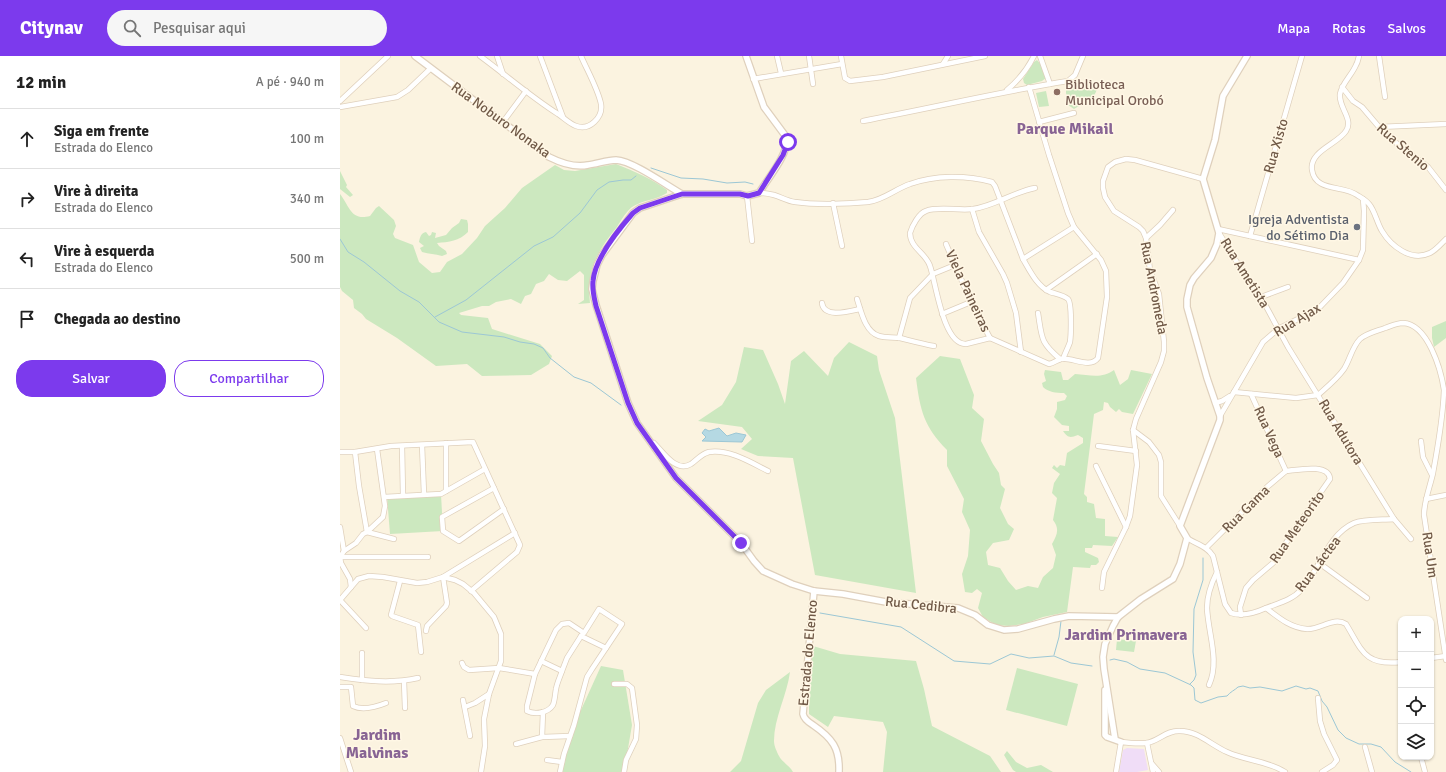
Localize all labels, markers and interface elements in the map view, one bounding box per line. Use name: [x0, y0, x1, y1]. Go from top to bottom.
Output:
search box: [107, 10, 387, 46]
text: Citynav: [20, 16, 83, 40]
icon: search: [121, 17, 143, 39]
text: Pesquisar aqui: [153, 19, 246, 37]
text: Mapa: [1277, 20, 1310, 37]
text: Rotas: [1332, 20, 1366, 37]
text: Salvos: [1388, 20, 1426, 37]
text: 12 min: [16, 72, 66, 93]
text: A pé · 940 m: [256, 74, 324, 90]
place label: Biblioteca Municipal Orobó: [1065, 76, 1164, 109]
street label: Rua Noburo Nonaka: [448, 78, 554, 162]
marker: Biblioteca Municipal Orobó: [1052, 87, 1062, 97]
street label: Rua Xisto: [1260, 117, 1292, 175]
district label: Parque Mikail: [1017, 119, 1113, 139]
street label: Rua Stenio: [1373, 120, 1433, 174]
text: Siga em frente: [54, 122, 149, 140]
icon: ahead: [16, 128, 38, 150]
text: 100 m: [290, 131, 324, 147]
route start: [779, 133, 797, 151]
text: Estrada do Elenco: [54, 140, 153, 156]
text: Vire à direita: [54, 182, 138, 200]
icon: right: [16, 188, 38, 210]
text: 340 m: [290, 191, 324, 207]
text: Estrada do Elenco: [54, 200, 153, 216]
place label: Igreja Adventista do Sétimo Dia: [1248, 211, 1349, 244]
marker: Igreja Adventista do Sétimo Dia: [1352, 222, 1362, 232]
street label: Rua Ametista: [1217, 235, 1273, 311]
street label: Rua Andromeda: [1137, 240, 1171, 336]
text: Vire à esquerda: [54, 242, 154, 260]
street label: Viela Paineiras: [942, 247, 994, 335]
icon: left: [16, 248, 38, 270]
text: 500 m: [290, 251, 324, 267]
text: Estrada do Elenco: [54, 260, 153, 276]
street label: Rua Ajax: [1270, 299, 1324, 341]
icon: arrive: [16, 308, 38, 330]
text: Chegada ao destino: [54, 310, 181, 328]
button: Salvar: [16, 360, 166, 397]
button: Compartilhar: [174, 360, 324, 397]
street label: Rua Adutora: [1315, 396, 1367, 468]
street label: Rua Vega: [1250, 404, 1288, 460]
street label: Rua Gama: [1219, 482, 1273, 536]
street label: Rua Meteorito: [1266, 488, 1328, 566]
street label: Rua Um: [1418, 531, 1442, 579]
street label: Rua Láctea: [1291, 533, 1345, 595]
route end: [732, 534, 750, 552]
street label: Rua Cedibra: [884, 593, 958, 617]
street label: Estrada do Elenco: [795, 599, 821, 707]
map controls: [1398, 616, 1434, 760]
button: +: [1398, 616, 1434, 652]
district label: Jardim Primavera: [1065, 625, 1187, 645]
button: −: [1398, 652, 1434, 688]
button: locate: [1398, 688, 1434, 724]
button: layers: [1398, 724, 1434, 760]
district label: Jardim Malvinas: [346, 725, 408, 763]

